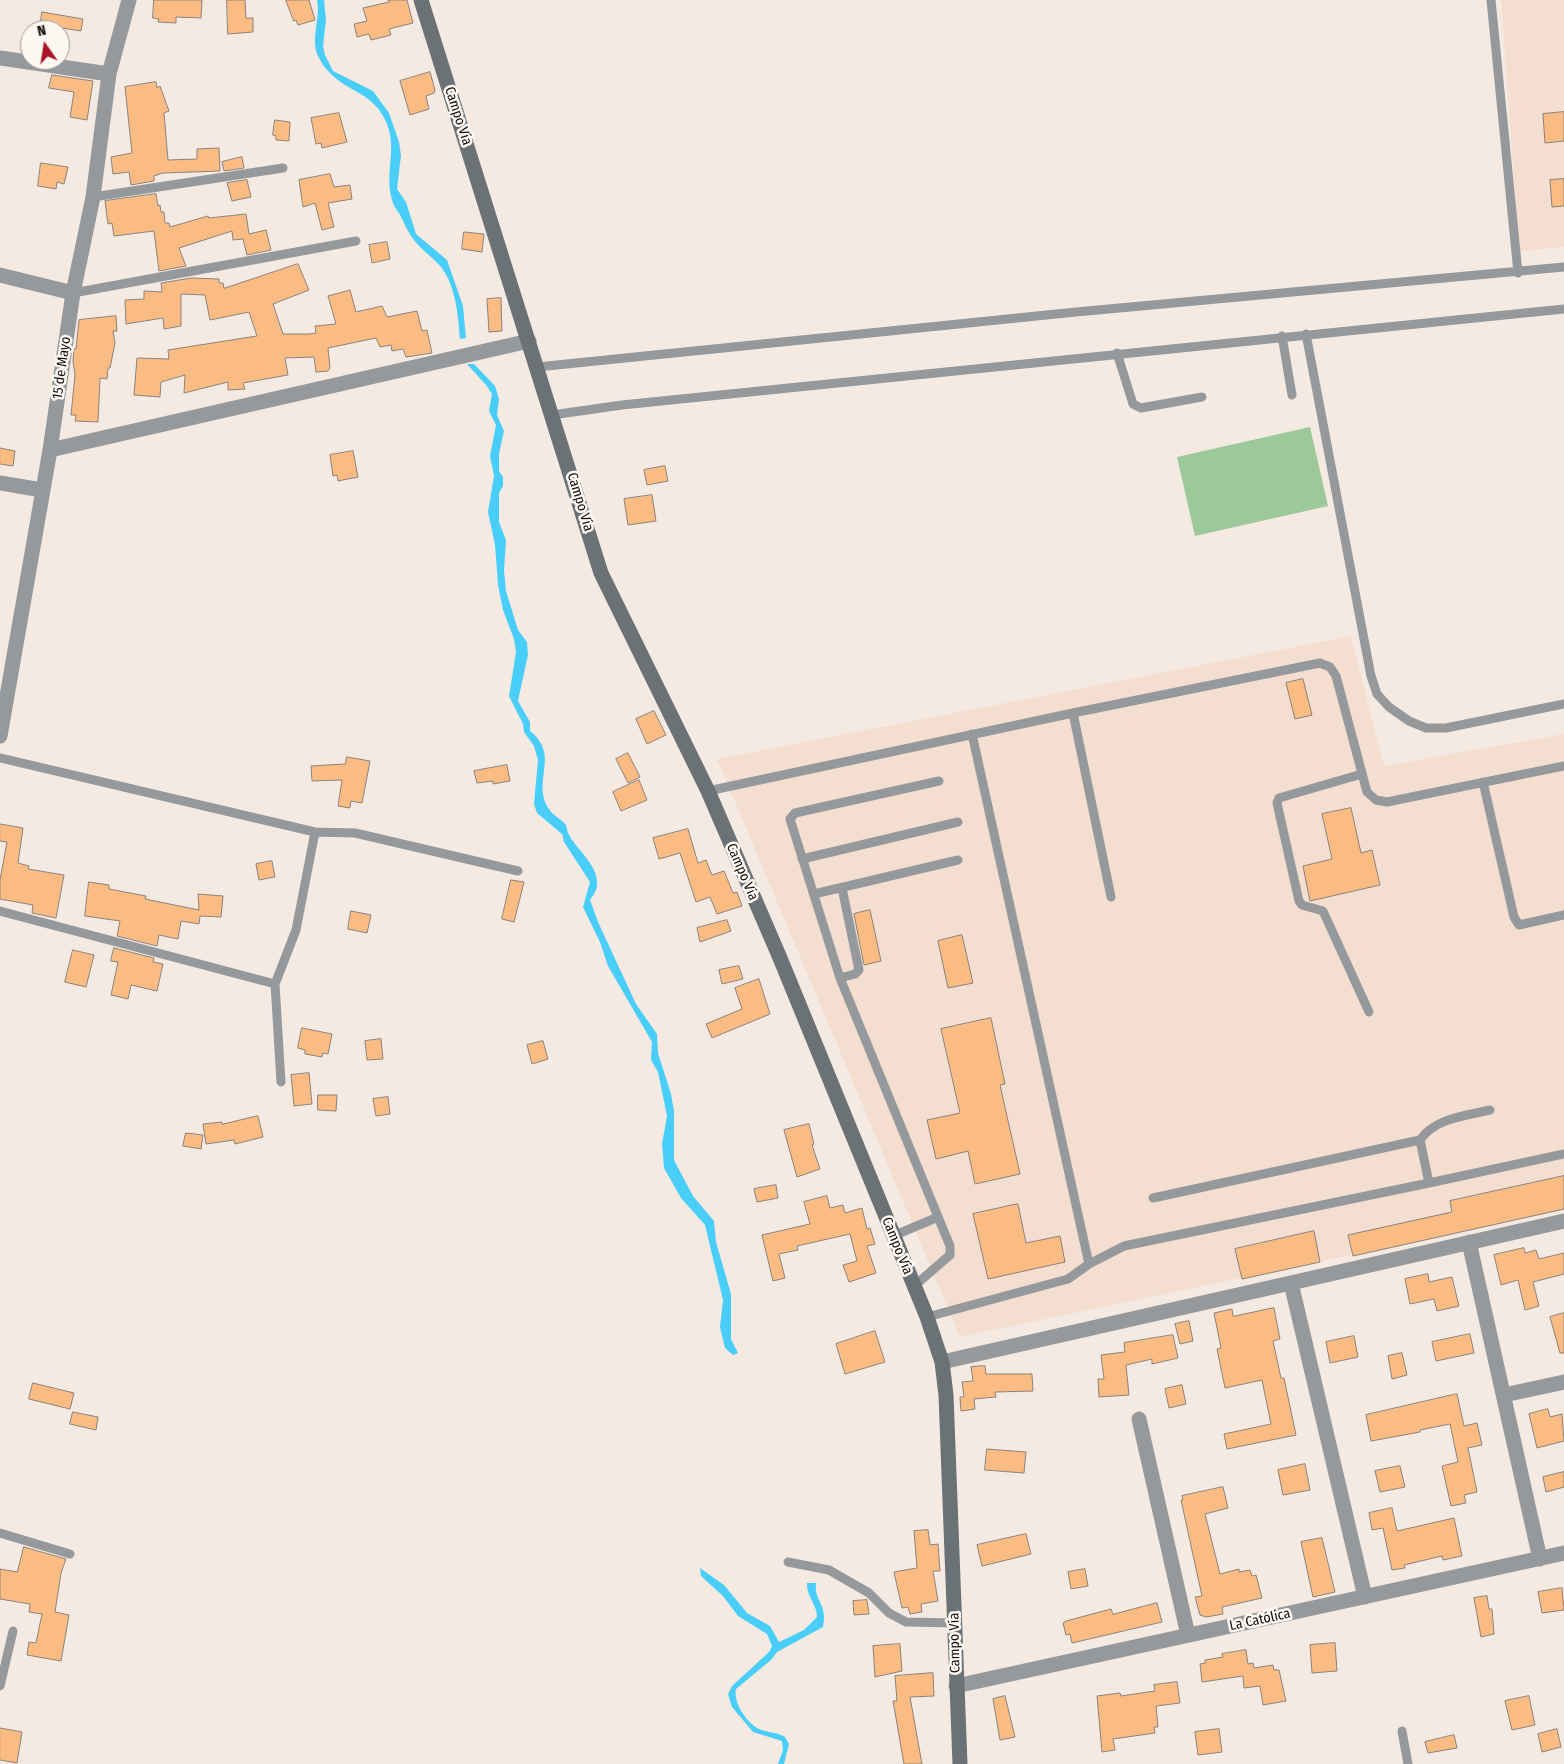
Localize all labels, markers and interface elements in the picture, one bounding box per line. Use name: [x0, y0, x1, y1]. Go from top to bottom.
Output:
north arrow: [20, 20, 70, 70]
text: N: [36, 22, 48, 40]
street label: Campo Vía: [441, 85, 475, 147]
street label: 15 de Mayo: [49, 336, 75, 400]
street label: Campo Vía: [563, 471, 597, 533]
street label: Campo Vía: [722, 841, 762, 903]
street label: Campo Vía: [878, 1215, 916, 1277]
street label: La Católica: [1228, 1605, 1292, 1635]
street label: Campo Vía: [946, 1613, 964, 1673]

